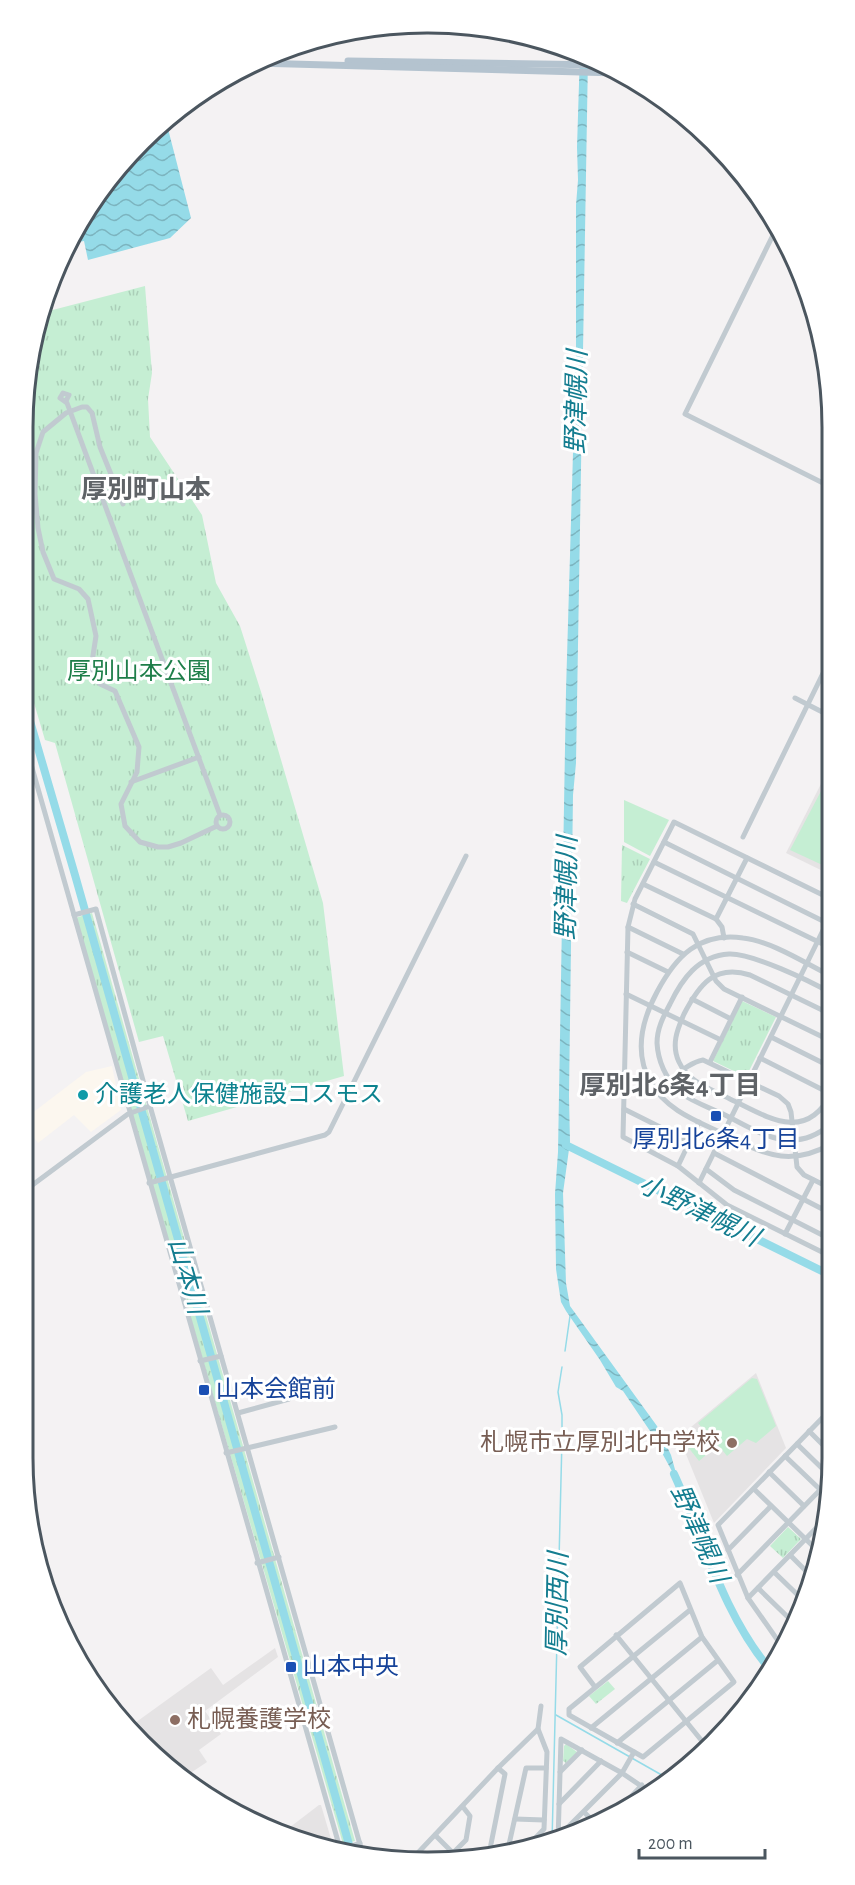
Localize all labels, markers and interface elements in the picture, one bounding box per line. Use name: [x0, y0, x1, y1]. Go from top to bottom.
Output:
water label: 野津幌川: [562, 347, 591, 454]
district label: 厚別町山本: [81, 475, 211, 503]
park label: 厚別山本公園: [67, 658, 211, 684]
water label: 野津幌川: [552, 833, 581, 940]
district label: 厚別北6条4丁目: [579, 1071, 761, 1099]
place label: 介護老人保健施設コスモス: [95, 1081, 383, 1107]
marker: 介護老人保健施設コスモス: [76, 1088, 90, 1102]
marker: 厚別北6条4丁目: [709, 1109, 723, 1123]
place label: 厚別北6条4丁目: [633, 1126, 799, 1152]
water label: 小野津幌川: [635, 1170, 766, 1252]
water label: 山本川: [164, 1235, 212, 1320]
place label: 山本会館前: [216, 1376, 336, 1402]
marker: 山本会館前: [197, 1383, 211, 1397]
place label: 札幌市立厚別北中学校: [480, 1429, 720, 1455]
marker: 札幌市立厚別北中学校: [725, 1436, 739, 1450]
water label: 野津幌川: [666, 1481, 734, 1590]
water label: 厚別西川: [543, 1549, 572, 1656]
place label: 山本中央: [303, 1653, 399, 1679]
marker: 山本中央: [284, 1660, 298, 1674]
place label: 札幌養護学校: [187, 1706, 331, 1732]
marker: 札幌養護学校: [168, 1713, 182, 1727]
scale bar: [639, 1822, 765, 1860]
text: 200 m: [648, 1835, 693, 1853]

